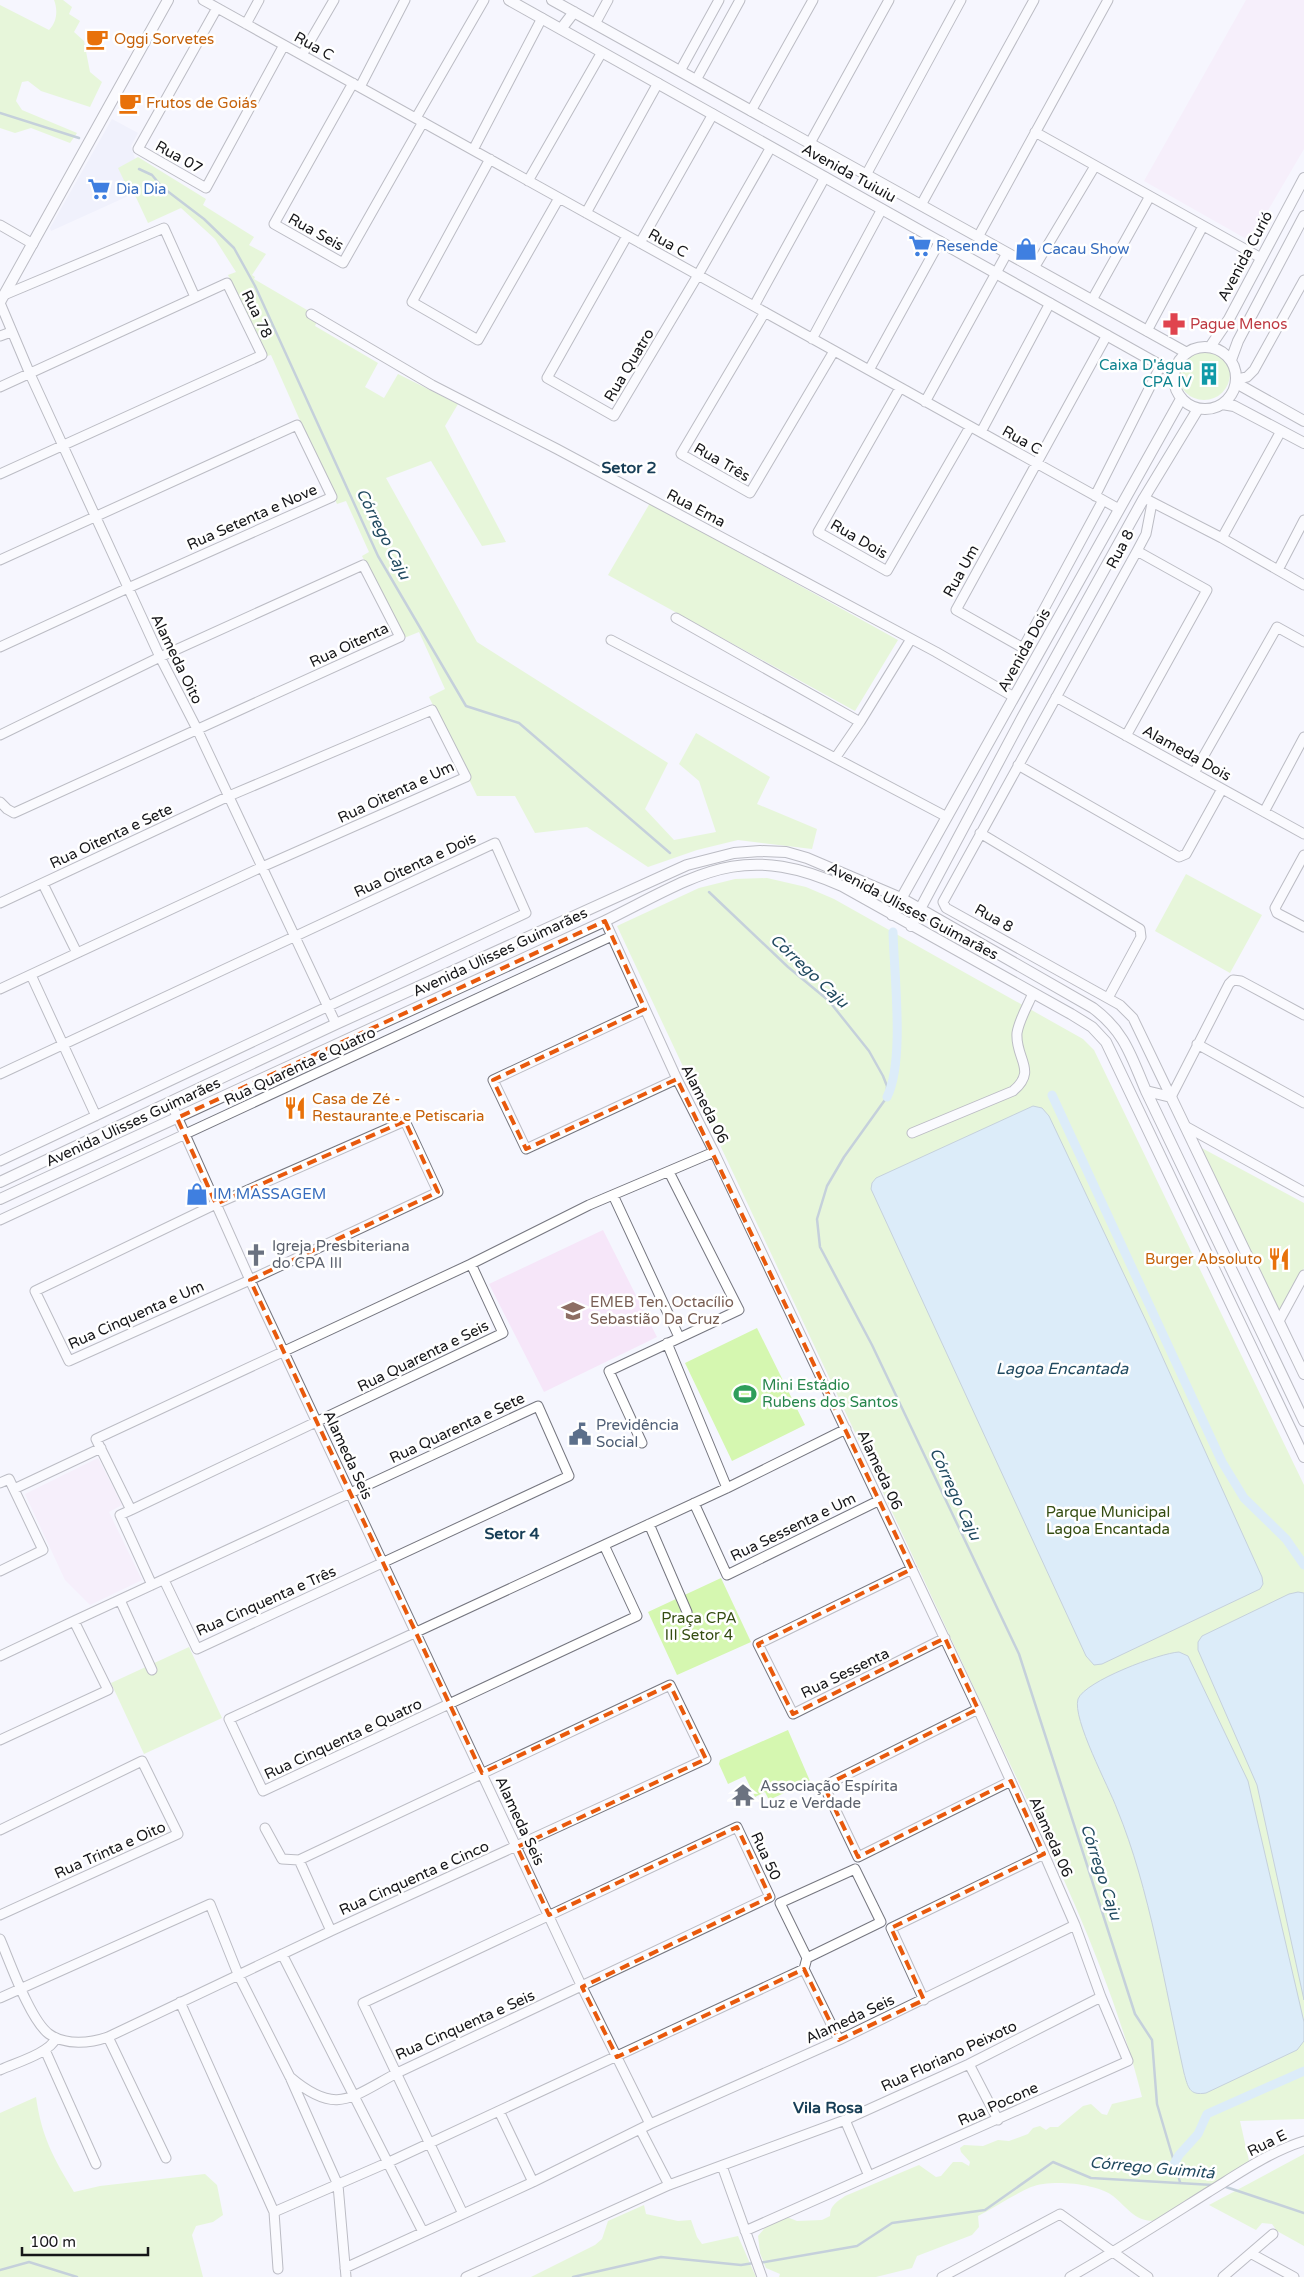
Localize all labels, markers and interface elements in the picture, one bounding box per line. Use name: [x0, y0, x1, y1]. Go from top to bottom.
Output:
cafe icon: Oggi Sorvetes: [84, 26, 110, 52]
street label: Rua C: [291, 28, 337, 64]
place label: Oggi Sorvetes: [114, 30, 214, 48]
cafe icon: Frutos de Goiás: [117, 90, 143, 116]
place label: Frutos de Goiás: [146, 94, 257, 112]
street label: Rua 07: [152, 137, 206, 177]
street label: Avenida Tuiuiu: [799, 140, 899, 206]
supermarket icon: Dia Dia: [86, 176, 112, 202]
place label: Dia Dia: [116, 180, 166, 198]
street label: Avenida Curió: [1214, 208, 1276, 304]
street label: Rua Seis: [285, 209, 347, 255]
street label: Rua C: [645, 225, 691, 261]
supermarket icon: Resende: [907, 233, 933, 259]
shop icon: Cacau Show: [1013, 236, 1039, 262]
place label: Resende: [936, 237, 998, 255]
place label: Cacau Show: [1042, 240, 1130, 258]
street label: Rua 78: [238, 287, 276, 341]
pharmacy icon: Pague Menos: [1161, 311, 1187, 337]
place label: Pague Menos: [1190, 315, 1287, 333]
street label: Rua Quatro: [600, 325, 658, 405]
place label: Caixa D'água CPA IV: [1099, 356, 1193, 391]
building icon: Caixa D'água CPA IV: [1196, 361, 1222, 387]
street label: Rua C: [999, 422, 1045, 458]
street label: Rua Três: [691, 439, 753, 485]
district label: Setor 2: [602, 458, 656, 478]
street label: Rua Setenta e Nove: [184, 480, 320, 554]
water label: Córrego Caju: [351, 485, 415, 584]
street label: Rua Ema: [664, 485, 728, 531]
street label: Rua Dois: [827, 515, 891, 563]
street label: Rua 8: [1102, 526, 1138, 572]
street label: Rua Um: [939, 542, 983, 600]
street label: Avenida Dois: [994, 605, 1054, 695]
street label: Alameda Oito: [147, 611, 207, 707]
street label: Rua Oitenta: [307, 619, 391, 671]
street label: Alameda Dois: [1140, 721, 1234, 785]
street label: Rua Oitenta e Um: [335, 757, 457, 827]
street label: Rua Oitenta e Sete: [47, 800, 175, 872]
street label: Rua Oitenta e Dois: [351, 829, 479, 901]
street label: Avenida Ulisses Guimarães: [825, 858, 1001, 964]
street label: Rua 8: [971, 900, 1017, 936]
street label: Avenida Ulisses Guimarães: [410, 904, 590, 1000]
water label: Córrego Caju: [766, 930, 853, 1013]
street label: Rua Quarenta e Quatro: [221, 1023, 379, 1109]
street label: Alameda 06: [677, 1062, 733, 1146]
street label: Avenida Ulisses Guimarães: [43, 1074, 223, 1170]
place label: Casa de Zé - Restaurante e Petiscaria: [312, 1090, 484, 1125]
restaurant icon: Casa de Zé - Restaurante e Petiscaria: [282, 1095, 308, 1121]
shop icon: IM MASSAGEM: [184, 1181, 210, 1207]
place label: IM MASSAGEM: [213, 1185, 326, 1203]
place label: Igreja Presbiteriana do CPA III: [272, 1237, 410, 1272]
church icon: Igreja Presbiteriana do CPA III: [243, 1242, 269, 1268]
restaurant icon: Burger Absoluto: [1266, 1246, 1292, 1272]
place label: Burger Absoluto: [1145, 1250, 1262, 1268]
street label: Rua Cinquenta e Um: [65, 1277, 207, 1353]
place label: EMEB Ten. Octacílio Sebastião Da Cruz: [590, 1293, 734, 1328]
school or university icon: EMEB Ten. Octacílio Sebastião Da Cruz: [560, 1298, 586, 1324]
street label: Rua Quarenta e Seis: [354, 1316, 492, 1396]
water label: Lagoa Encantada: [996, 1359, 1129, 1379]
place label: Mini Estádio Rubens dos Santos: [762, 1376, 898, 1411]
sports icon: Mini Estádio Rubens dos Santos: [732, 1381, 758, 1407]
street label: Rua Quarenta e Sete: [387, 1389, 527, 1467]
street label: Alameda Seis: [320, 1408, 376, 1502]
place label: Previdência Social: [596, 1416, 679, 1451]
public building icon: Previdência Social: [567, 1421, 593, 1447]
street label: Alameda 06: [854, 1427, 906, 1513]
water label: Córrego Caju: [925, 1445, 986, 1544]
street label: Rua Sessenta e Um: [727, 1489, 859, 1565]
park label: Parque Municipal Lagoa Encantada: [1046, 1503, 1170, 1538]
district label: Setor 4: [485, 1524, 539, 1544]
street label: Rua Cinquenta e Três: [193, 1562, 339, 1640]
park label: Praça CPA III Setor 4: [661, 1609, 737, 1644]
street label: Rua Sessenta: [798, 1644, 892, 1702]
street label: Rua Cinquenta e Quatro: [261, 1695, 425, 1783]
street label: Alameda Seis: [492, 1774, 548, 1868]
place label: Associação Espírita Luz e Verdade: [760, 1777, 898, 1812]
temple icon: Associação Espírita Luz e Verdade: [730, 1782, 756, 1808]
street label: Alameda 06: [1025, 1794, 1077, 1880]
street label: Rua Trinta e Oito: [52, 1817, 168, 1883]
water label: Córrego Caju: [1076, 1822, 1126, 1924]
street label: Rua 50: [747, 1829, 785, 1883]
street label: Rua Cinquenta e Cinco: [336, 1837, 492, 1919]
street label: Rua Cinquenta e Seis: [393, 1986, 537, 2064]
street label: Alameda Seis: [803, 1991, 897, 2047]
street label: Rua Floriano Peixoto: [878, 2017, 1020, 2095]
street label: Rua Pocone: [955, 2078, 1041, 2130]
district label: Vila Rosa: [793, 2098, 863, 2118]
street label: Rua E: [1244, 2126, 1290, 2160]
water label: Córrego Guimitá: [1089, 2153, 1216, 2184]
scale bar: [22, 2224, 149, 2256]
text: 100 m: [30, 2233, 76, 2251]

